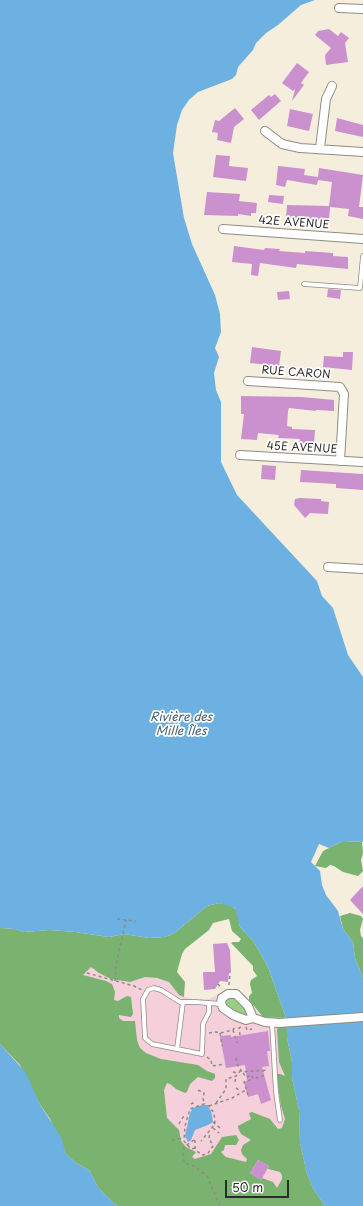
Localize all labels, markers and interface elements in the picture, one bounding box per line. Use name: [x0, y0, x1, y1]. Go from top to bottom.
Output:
street label: 42E AVENUE: [258, 214, 330, 232]
street label: RUE CARON: [261, 364, 331, 382]
street label: 45E AVENUE: [266, 440, 338, 456]
water label: Rivière des Mille Îles: [150, 711, 212, 739]
scale bar: [227, 1172, 291, 1198]
text: 50 m: [232, 1178, 263, 1196]

